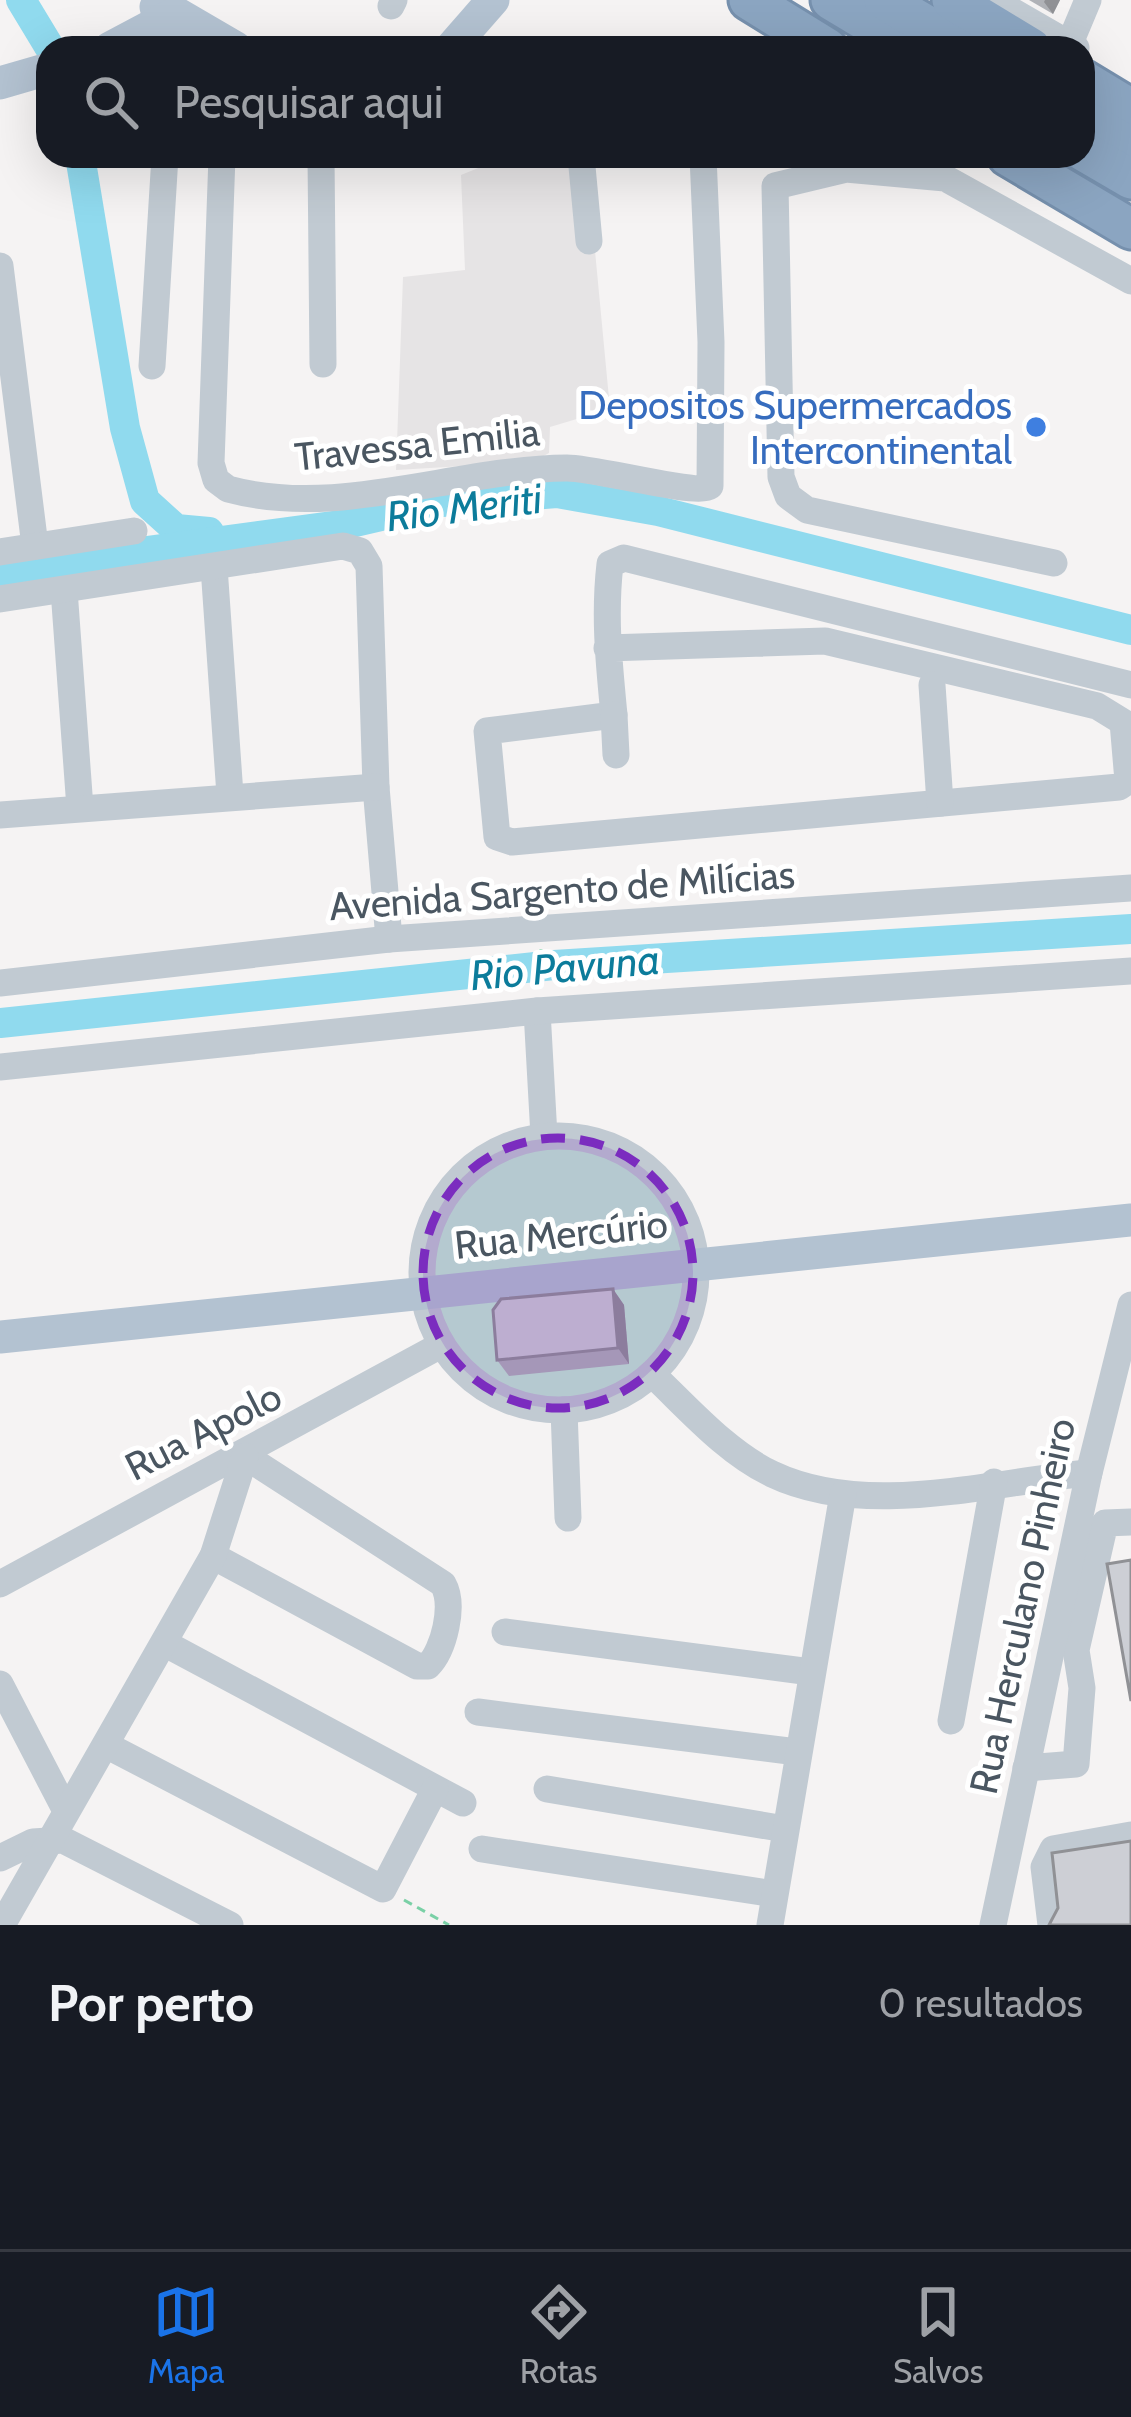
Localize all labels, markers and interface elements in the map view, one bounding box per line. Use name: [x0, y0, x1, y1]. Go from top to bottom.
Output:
search box: [36, 36, 1095, 168]
icon: search: [78, 69, 144, 135]
text: Pesquisar aqui: [174, 75, 443, 129]
place label: Depositos Supermercados Intercontinental: [578, 381, 1012, 474]
street label: Travessa Emilia: [292, 407, 542, 481]
marker: Depositos Supermercados Intercontinental: [1023, 414, 1049, 440]
water label: Rio Meriti: [383, 472, 546, 542]
street label: Avenida Sargento de Milícias: [328, 850, 796, 930]
water label: Rio Pavuna: [468, 933, 662, 1001]
street label: Rua Mercúrio: [452, 1199, 670, 1269]
street label: Rua Apolo: [117, 1371, 289, 1491]
street label: Rua Herculano Pinheiro: [959, 1414, 1085, 1798]
text: Por perto: [48, 1972, 254, 2034]
text: 0 resultados: [879, 1979, 1083, 2027]
tab: Mapa: [148, 2279, 224, 2391]
tab: Rotas: [520, 2279, 598, 2391]
tab: Salvos: [893, 2279, 983, 2391]

